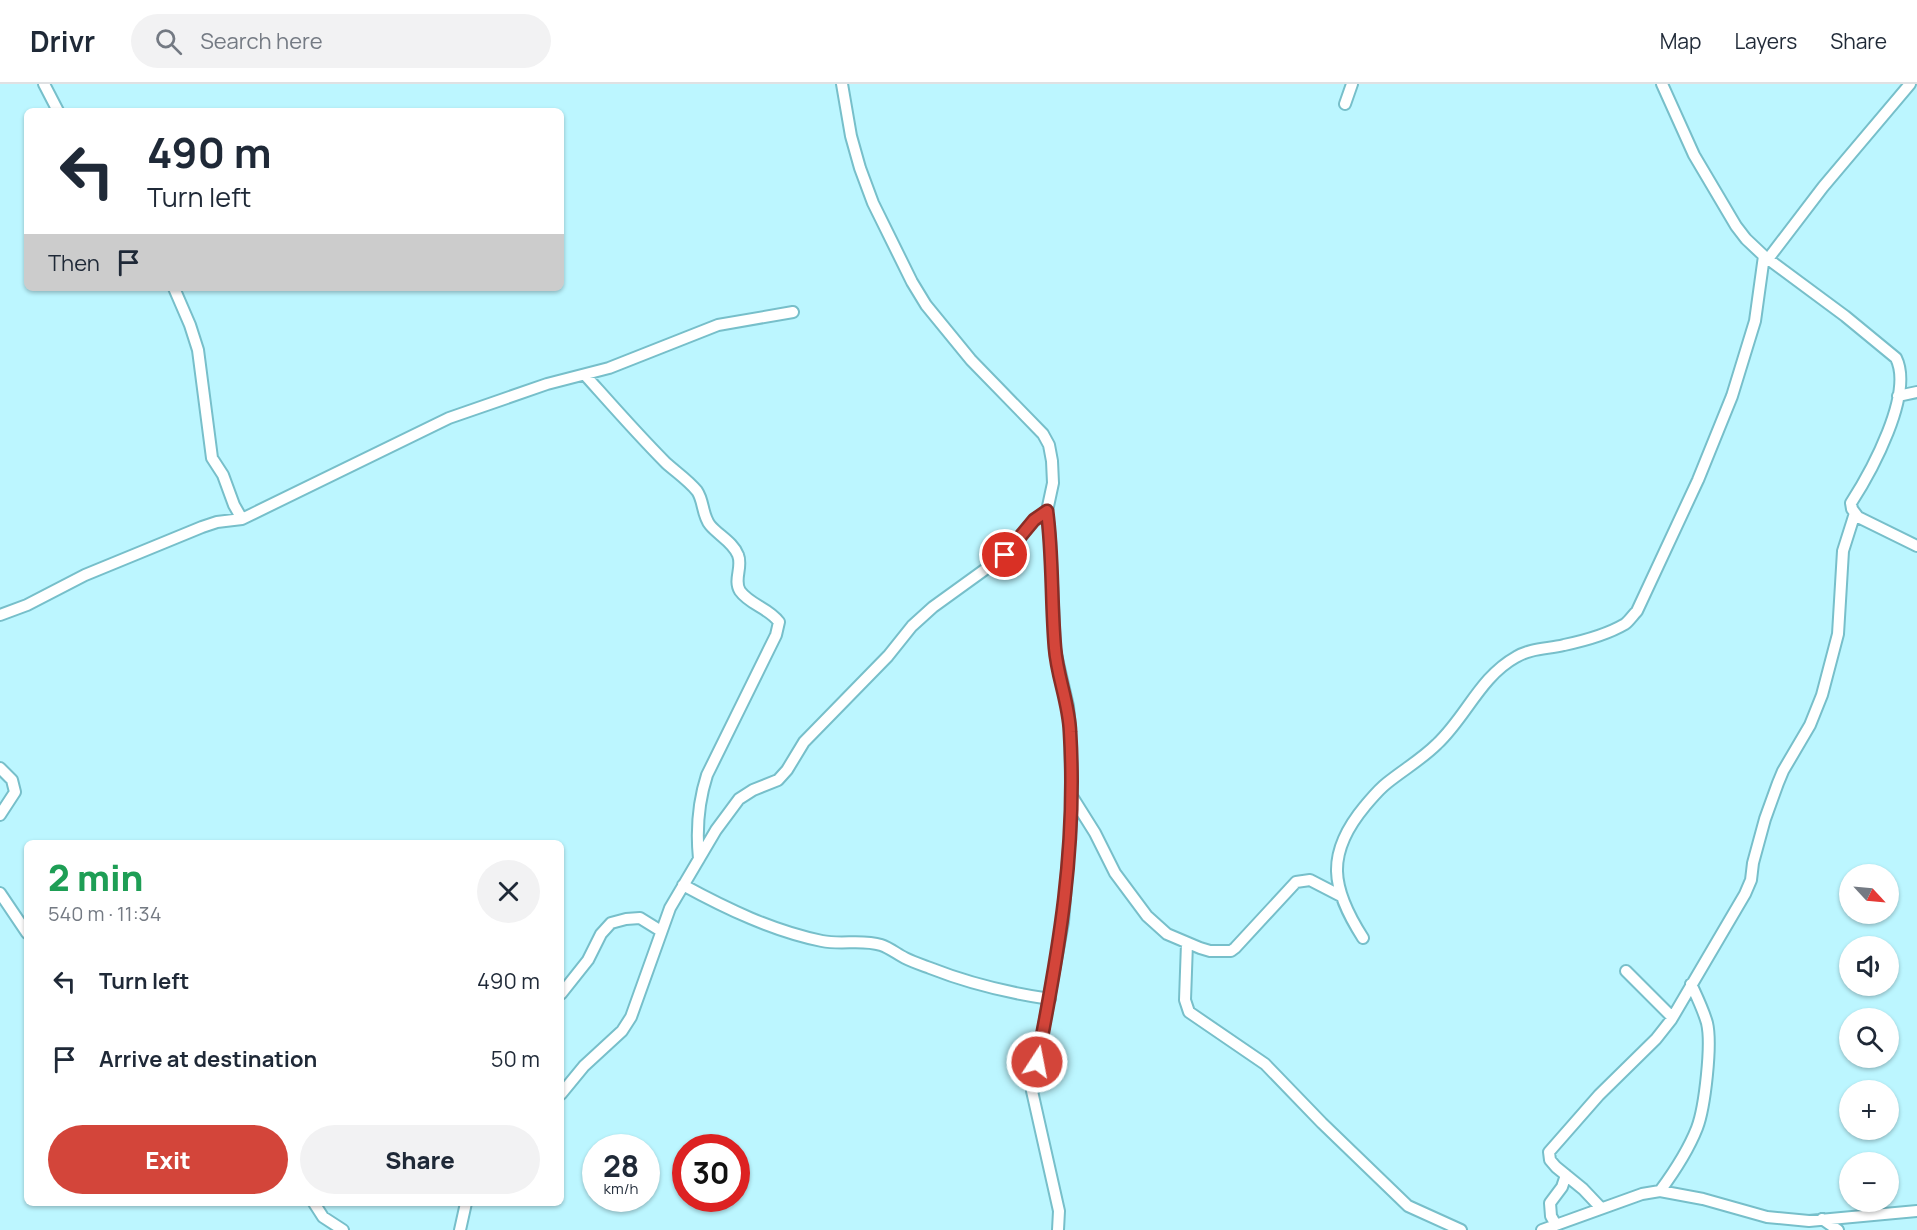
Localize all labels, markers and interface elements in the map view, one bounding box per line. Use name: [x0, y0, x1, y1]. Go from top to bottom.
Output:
search box: [131, 14, 551, 68]
text: Drivr: [30, 22, 95, 60]
icon: search: [152, 25, 185, 58]
text: Search here: [200, 26, 323, 56]
text: Map: [1660, 27, 1701, 55]
text: Layers: [1734, 27, 1797, 55]
text: Share: [1830, 27, 1887, 55]
text: 490 m: [147, 123, 271, 181]
icon: left: [48, 132, 126, 210]
text: Turn left: [147, 178, 251, 215]
icon: arrive: [112, 246, 145, 279]
text: Then: [48, 248, 100, 278]
pin: [979, 529, 1030, 580]
icon: arrive: [988, 538, 1021, 571]
text: 2 min: [48, 853, 143, 902]
button: close: [477, 860, 540, 923]
north arrow: [1839, 864, 1899, 924]
map controls: [1839, 864, 1899, 1212]
text: 540 m · 11:34: [48, 900, 161, 927]
button: sound: [1839, 936, 1899, 996]
icon: left: [48, 965, 81, 998]
text: Turn left: [99, 966, 189, 996]
text: 490 m: [477, 966, 540, 996]
button: search: [1839, 1008, 1899, 1068]
position arrow: [1005, 1030, 1069, 1094]
icon: arrive: [48, 1043, 81, 1076]
text: Arrive at destination: [99, 1044, 317, 1074]
text: 50 m: [491, 1044, 540, 1074]
button: +: [1839, 1080, 1899, 1140]
button: Exit: [48, 1125, 288, 1194]
button: Share: [300, 1125, 540, 1194]
speed limit sign: 30: [672, 1134, 750, 1212]
text: 28: [603, 1145, 639, 1186]
button: −: [1839, 1152, 1899, 1212]
text: km/h: [604, 1178, 638, 1199]

